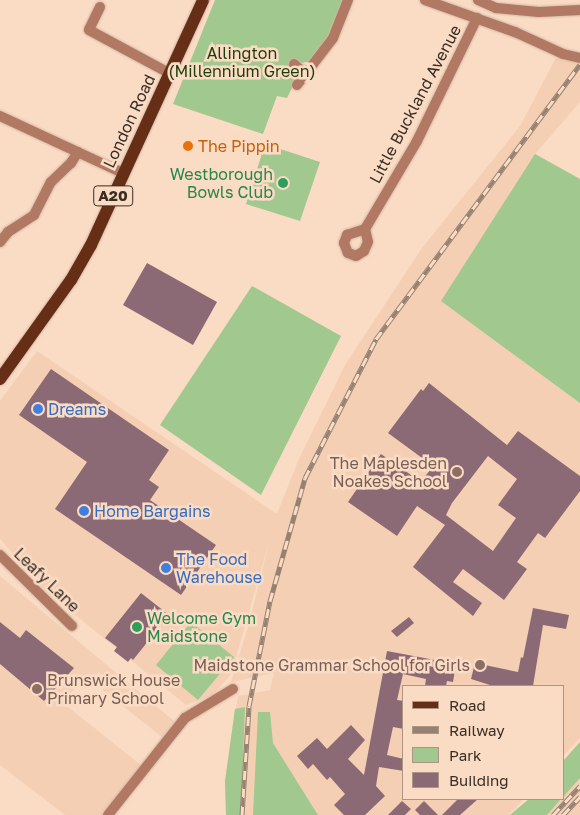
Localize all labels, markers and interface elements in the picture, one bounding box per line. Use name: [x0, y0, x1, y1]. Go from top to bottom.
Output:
street label: Little Buckland Avenue: [365, 21, 465, 187]
park label: Allington (Millennium Green): [168, 43, 316, 81]
street label: London Road: [99, 71, 159, 171]
place label: The Pippin: [198, 136, 280, 156]
marker: The Pippin: [182, 140, 194, 152]
place label: Westborough Bowls Club: [170, 164, 273, 202]
marker: Westborough Bowls Club: [277, 177, 289, 189]
road number: A20: [93, 184, 133, 208]
place label: Dreams: [48, 399, 106, 419]
marker: Dreams: [32, 403, 44, 415]
place label: The Maplesden Noakes School: [330, 453, 447, 491]
marker: The Maplesden Noakes School: [451, 466, 463, 478]
place label: Home Bargains: [94, 501, 211, 521]
marker: Home Bargains: [78, 505, 90, 517]
street label: Leafy Lane: [10, 544, 84, 616]
place label: The Food Warehouse: [176, 549, 262, 587]
marker: The Food Warehouse: [160, 562, 172, 574]
place label: Welcome Gym Maidstone: [147, 608, 256, 646]
marker: Welcome Gym Maidstone: [131, 621, 143, 633]
place label: Maidstone Grammar School for Girls: [193, 655, 470, 675]
marker: Maidstone Grammar School for Girls: [474, 659, 486, 671]
place label: Brunswick House Primary School: [47, 670, 180, 708]
marker: Brunswick House Primary School: [31, 683, 43, 695]
legend: [402, 685, 565, 800]
text: Road: [449, 696, 486, 714]
text: Railway: [449, 721, 505, 739]
text: Park: [449, 746, 481, 764]
text: Building: [449, 771, 509, 789]

